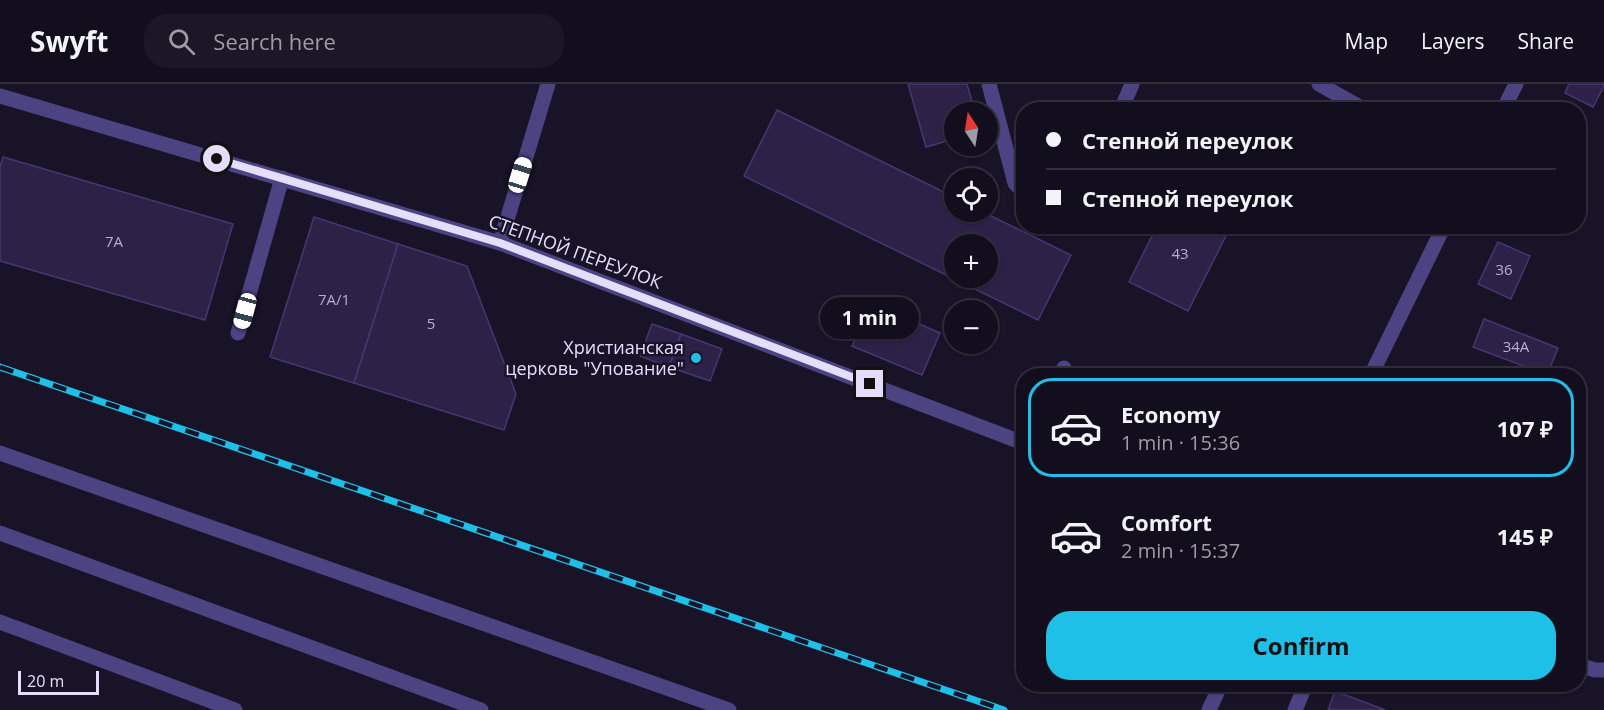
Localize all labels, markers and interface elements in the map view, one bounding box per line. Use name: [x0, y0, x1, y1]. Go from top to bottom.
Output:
search box: [144, 14, 564, 68]
text: Swyft: [30, 22, 108, 60]
icon: search: [165, 25, 198, 58]
text: Search here: [213, 26, 336, 56]
text: Map: [1345, 27, 1388, 55]
text: Layers: [1421, 27, 1485, 55]
text: Share: [1518, 27, 1574, 55]
north arrow: [944, 102, 998, 156]
map controls: [944, 102, 998, 354]
text: Степной переулок: [1082, 125, 1293, 155]
route start: [203, 145, 230, 172]
car: [506, 155, 534, 195]
button: locate: [944, 168, 998, 222]
text: Степной переулок: [1082, 183, 1293, 213]
street label: СТЕПНОЙ ПЕРЕУЛОК: [485, 209, 665, 294]
house number: 7А: [105, 231, 124, 251]
button: +: [944, 234, 998, 288]
house number: 43: [1171, 243, 1189, 263]
house number: 36: [1495, 259, 1513, 279]
house number: 7А/1: [318, 289, 350, 309]
car: [232, 291, 258, 331]
callout: 1 min: [820, 297, 920, 339]
button: −: [944, 300, 998, 354]
text: 1 min: [842, 304, 897, 331]
house number: 5: [427, 313, 435, 333]
place label: Христианская церковь "Упование": [505, 335, 684, 380]
house number: 34А: [1503, 336, 1530, 356]
marker: Христианская церковь "Упование": [689, 351, 703, 365]
route end: [856, 370, 883, 397]
text: Economy: [1121, 399, 1220, 429]
icon: car: [1049, 401, 1103, 455]
text: 107 ₽: [1497, 413, 1553, 443]
text: 1 min · 15:36: [1121, 429, 1240, 456]
text: Comfort: [1121, 507, 1212, 537]
icon: car: [1049, 509, 1103, 563]
text: 145 ₽: [1497, 521, 1553, 551]
text: 2 min · 15:37: [1121, 537, 1240, 564]
button: Confirm: [1046, 611, 1556, 680]
scale bar: [18, 668, 99, 696]
text: 20 m: [27, 670, 64, 692]

